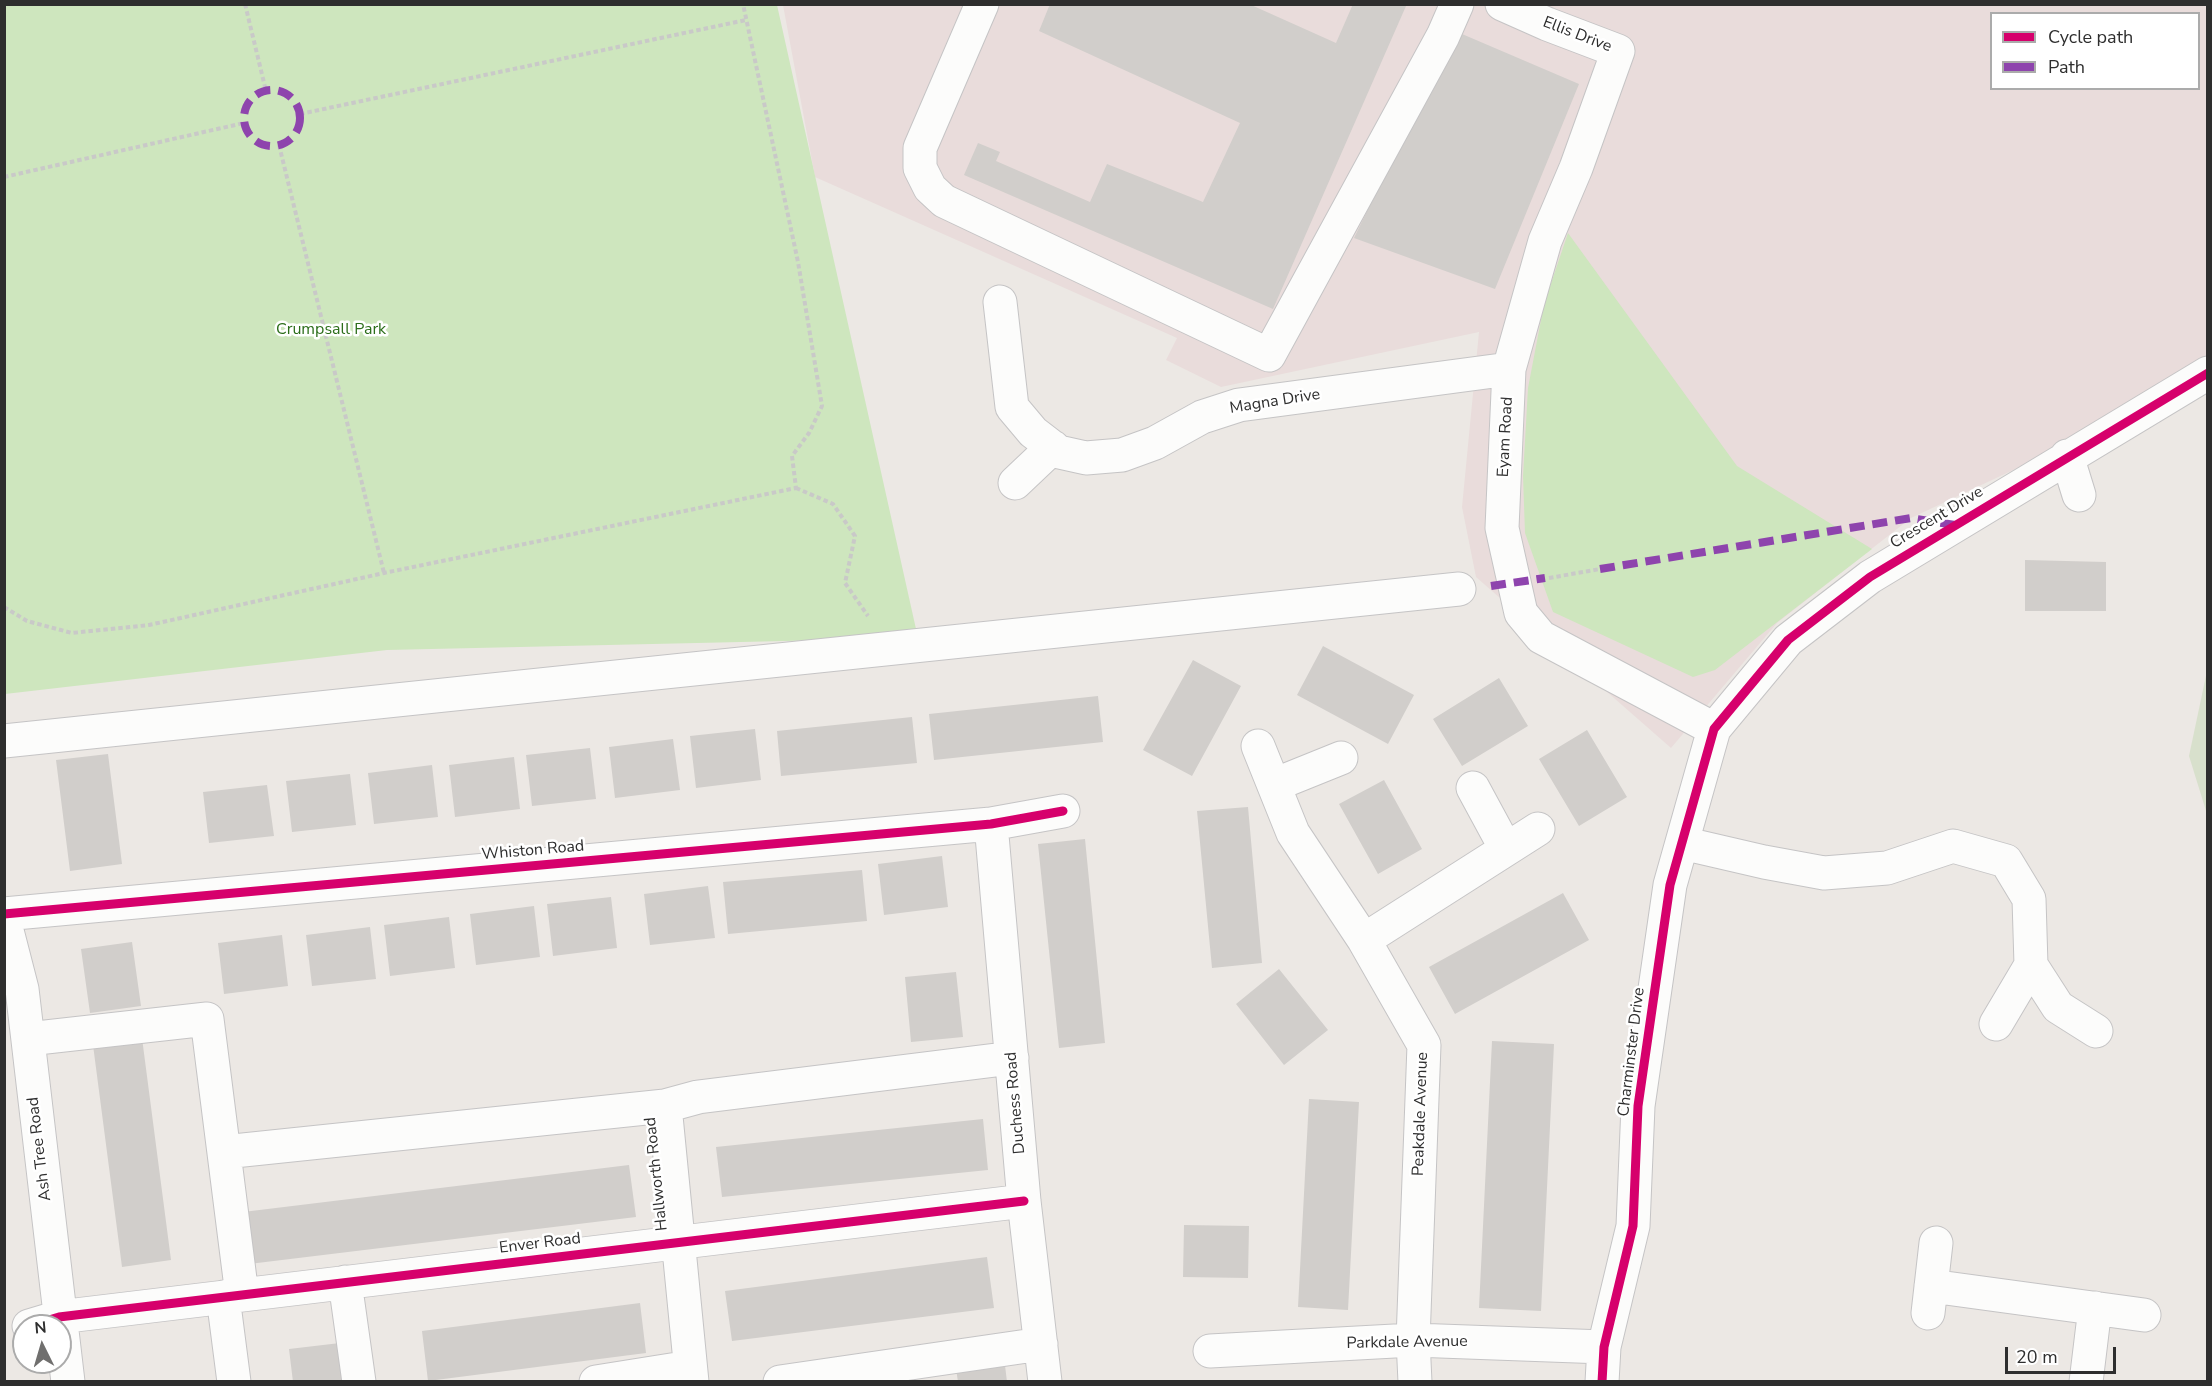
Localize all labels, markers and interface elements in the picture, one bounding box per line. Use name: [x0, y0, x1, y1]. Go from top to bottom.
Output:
legend: [1990, 12, 2200, 90]
street label: Ellis Drive: [1540, 13, 1614, 57]
text: Cycle path: [2048, 25, 2133, 49]
text: Path: [2048, 55, 2085, 79]
park label: Crumpsall Park: [276, 320, 386, 340]
street label: Magna Drive: [1228, 385, 1322, 419]
street label: Eyam Road: [1494, 396, 1518, 478]
street label: Crescent Drive: [1887, 483, 1987, 553]
street label: Whiston Road: [481, 837, 585, 865]
street label: Charminster Drive: [1615, 986, 1649, 1118]
street label: Duchess Road: [1002, 1051, 1030, 1155]
street label: Peakdale Avenue: [1409, 1052, 1433, 1176]
street label: Ash Tree Road: [24, 1096, 56, 1202]
street label: Hallworth Road: [641, 1116, 673, 1232]
street label: Enver Road: [498, 1229, 582, 1259]
north arrow: [12, 1314, 72, 1374]
text: N: [34, 1317, 48, 1340]
street label: Parkdale Avenue: [1346, 1332, 1468, 1354]
scale bar: [2008, 1335, 2119, 1373]
text: 20 m: [2016, 1345, 2058, 1369]

